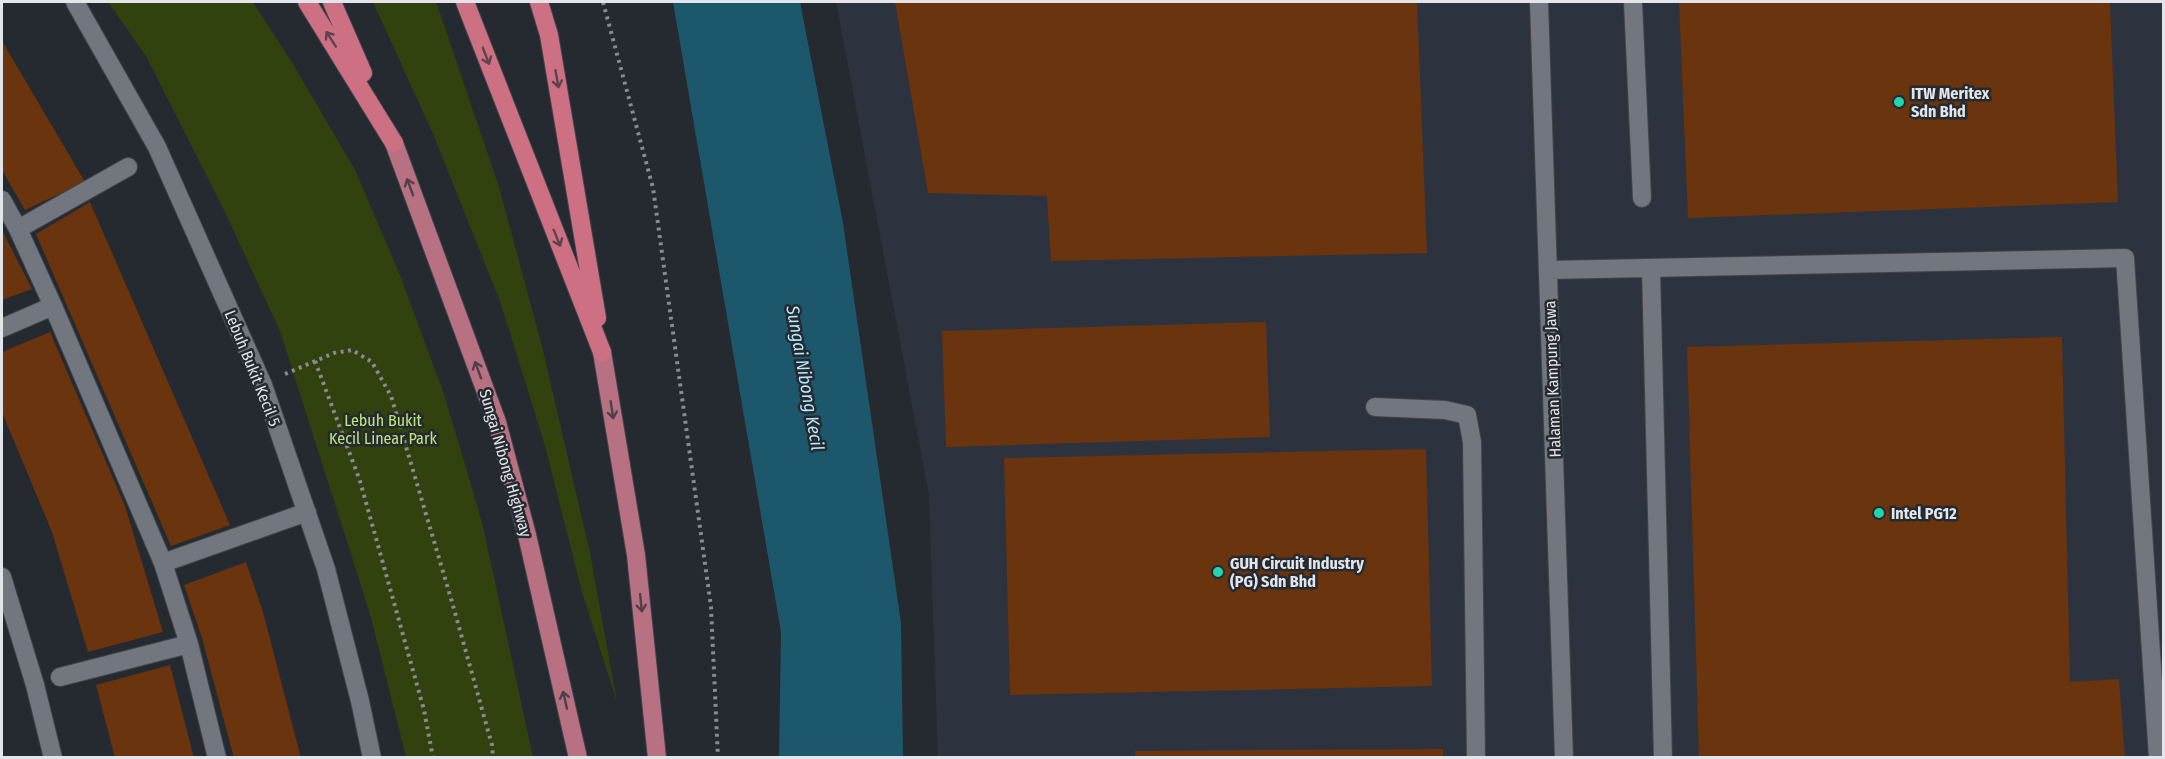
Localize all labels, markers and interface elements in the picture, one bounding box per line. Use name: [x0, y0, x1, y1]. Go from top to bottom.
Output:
one-way arrow: [325, 31, 337, 48]
one-way arrow: [481, 46, 492, 65]
one-way arrow: [552, 69, 563, 88]
place label: ITW Meritex Sdn Bhd: [1911, 84, 1990, 121]
marker: ITW Meritex Sdn Bhd: [1892, 95, 1906, 109]
one-way arrow: [404, 178, 415, 197]
one-way arrow: [552, 228, 563, 246]
street label: Halaman Kampung Jawa: [1540, 300, 1565, 458]
water label: Sungai Nibong Kecil: [781, 303, 829, 453]
street label: Lebuh Bukit Kecil 5: [221, 307, 285, 429]
one-way arrow: [472, 361, 483, 380]
street label: Sungai Nibong Highway: [475, 387, 536, 540]
one-way arrow: [607, 400, 618, 420]
park label: Lebuh Bukit Kecil Linear Park: [329, 411, 438, 448]
place label: Intel PG12: [1891, 504, 1957, 523]
marker: Intel PG12: [1872, 506, 1886, 520]
place label: GUH Circuit Industry (PG) Sdn Bhd: [1230, 554, 1364, 591]
marker: GUH Circuit Industry (PG) Sdn Bhd: [1211, 565, 1225, 579]
one-way arrow: [636, 593, 647, 612]
one-way arrow: [559, 691, 571, 710]

